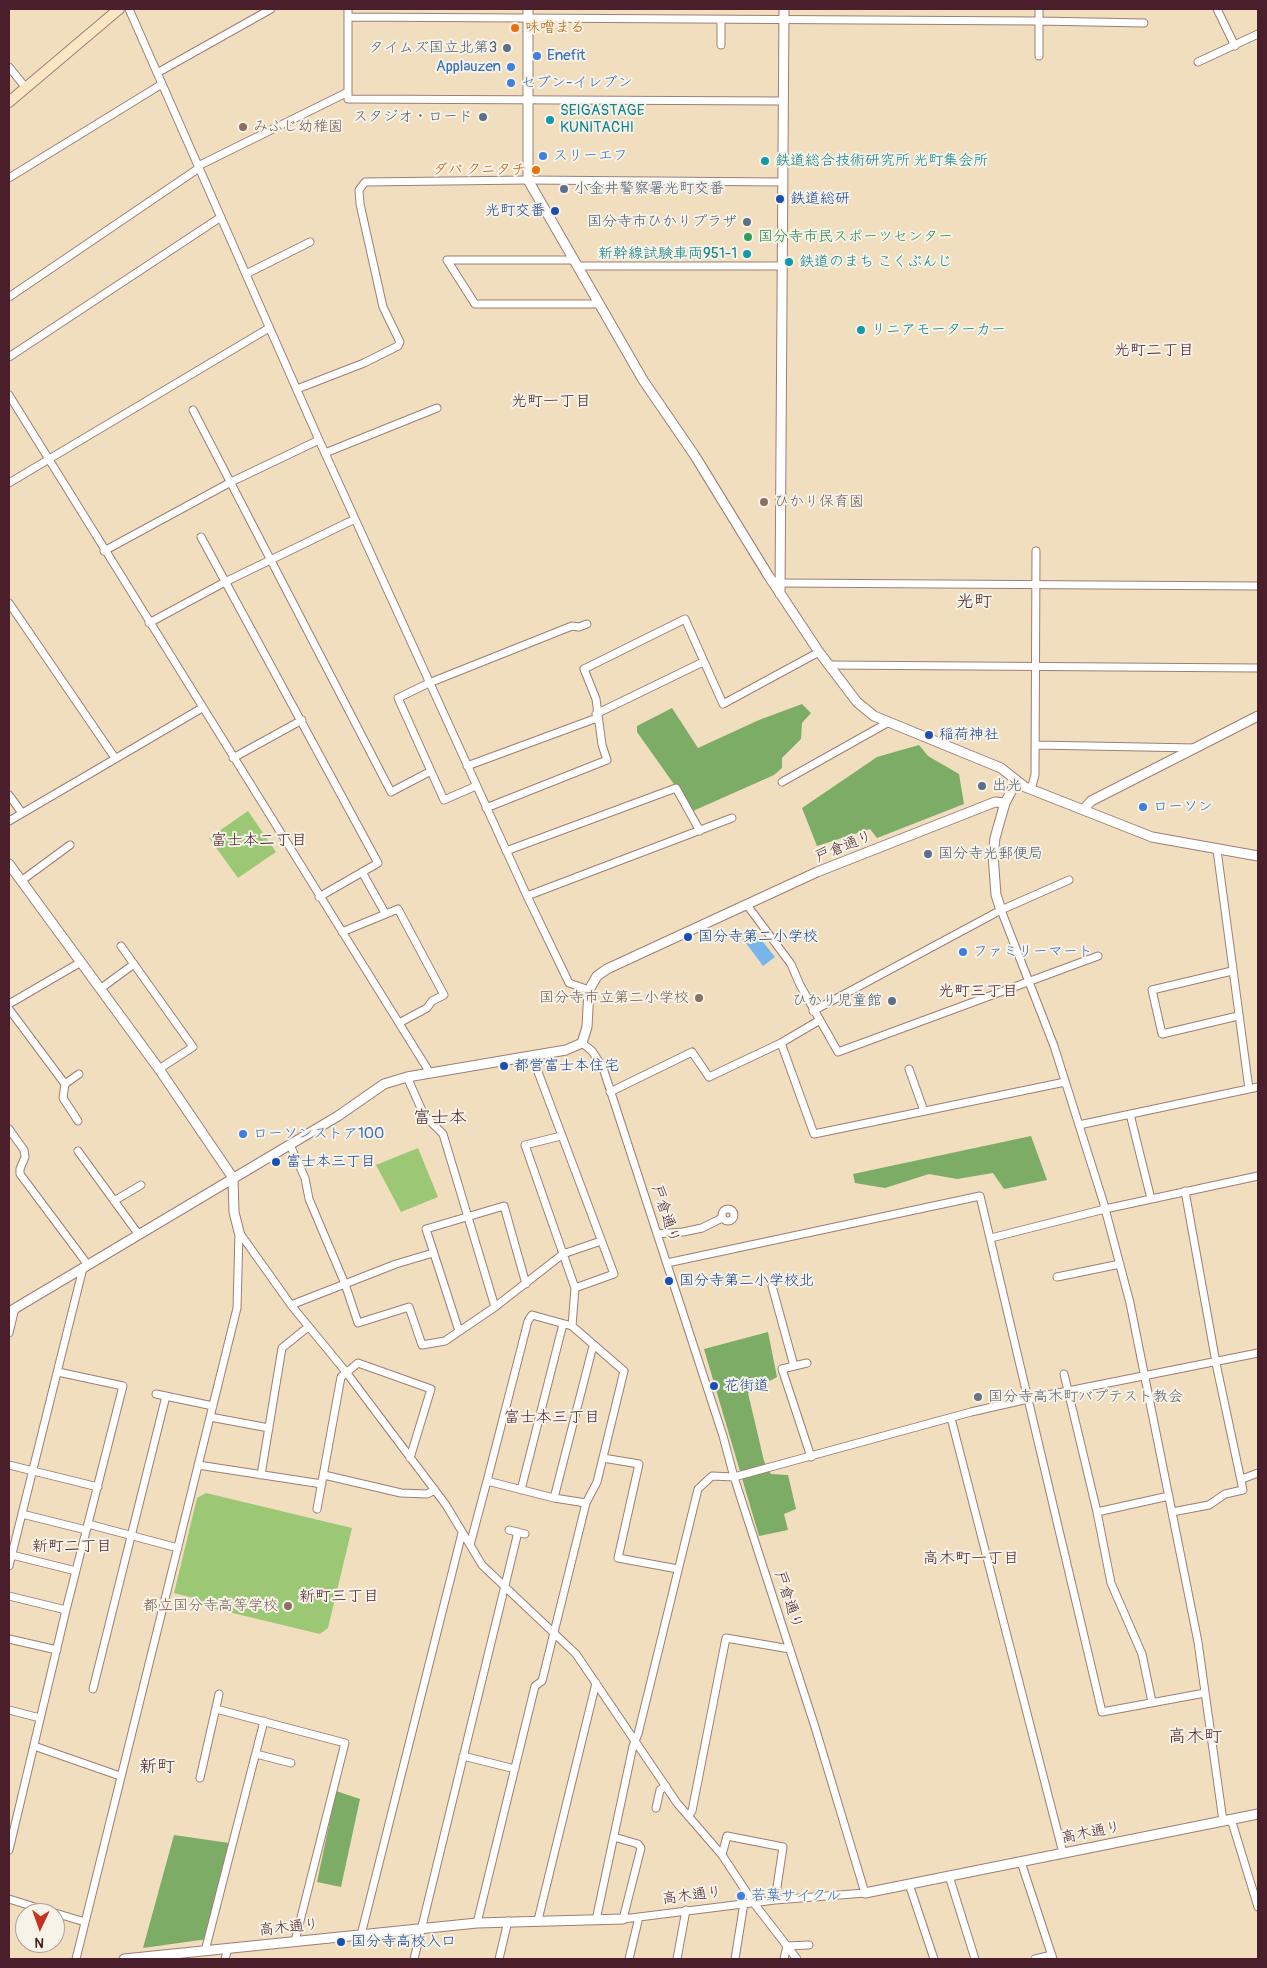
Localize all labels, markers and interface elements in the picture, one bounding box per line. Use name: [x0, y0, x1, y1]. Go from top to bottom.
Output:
place label: 味噌まる: [525, 19, 585, 37]
marker: 味噌まる: [509, 22, 521, 34]
place label: タイムズ国立北第3: [369, 39, 497, 57]
marker: タイムズ国立北第3: [501, 42, 513, 54]
place label: Enefit: [547, 47, 585, 65]
marker: Enefit: [531, 50, 543, 62]
place label: Applauzen: [436, 58, 501, 76]
marker: Applauzen: [505, 61, 517, 73]
place label: セブン-イレブン: [521, 74, 632, 92]
marker: セブン-イレブン: [505, 77, 517, 89]
place label: SEIGASTAGE KUNITACHI: [560, 102, 645, 137]
place label: スタジオ・ロード: [353, 108, 473, 126]
marker: スタジオ・ロード: [477, 111, 489, 123]
marker: SEIGASTAGE KUNITACHI: [544, 114, 556, 126]
place label: みふじ幼稚園: [253, 118, 343, 136]
marker: みふじ幼稚園: [237, 121, 249, 133]
place label: スリーエフ: [553, 147, 628, 165]
marker: スリーエフ: [537, 150, 549, 162]
place label: 鉄道総合技術研究所 光町集会所: [775, 152, 988, 170]
marker: 鉄道総合技術研究所 光町集会所: [759, 155, 771, 167]
place label: ダバ クニタチ: [433, 161, 526, 179]
marker: ダバ クニタチ: [530, 164, 542, 176]
place label: 小金井警察署光町交番: [574, 180, 724, 198]
marker: 小金井警察署光町交番: [558, 183, 570, 195]
place label: 鉄道総研: [790, 190, 850, 208]
marker: 鉄道総研: [774, 193, 786, 205]
place label: 光町交番: [485, 202, 545, 220]
marker: 光町交番: [549, 205, 561, 217]
place label: 国分寺市ひかりプラザ: [587, 213, 737, 231]
marker: 国分寺市ひかりプラザ: [741, 216, 753, 228]
place label: 国分寺市民スポーツセンター: [758, 228, 953, 246]
marker: 国分寺市民スポーツセンター: [742, 231, 754, 243]
place label: 新幹線試験車両951-1: [598, 245, 737, 263]
marker: 新幹線試験車両951-1: [741, 248, 753, 260]
place label: 鉄道のまち こくぶんじ: [799, 253, 952, 271]
marker: 鉄道のまち こくぶんじ: [783, 256, 795, 268]
place label: リニアモーターカー: [871, 321, 1006, 339]
marker: リニアモーターカー: [855, 324, 867, 336]
district label: 光町二丁目: [1114, 341, 1194, 361]
district label: 光町一丁目: [511, 392, 591, 412]
place label: ひかり保育園: [774, 493, 864, 511]
marker: ひかり保育園: [758, 496, 770, 508]
district label: 光町: [956, 591, 992, 613]
place label: 稲荷神社: [939, 726, 999, 744]
marker: 稲荷神社: [923, 729, 935, 741]
place label: 出光: [992, 777, 1022, 795]
marker: 出光: [976, 780, 988, 792]
place label: ローソン: [1153, 798, 1213, 816]
marker: ローソン: [1137, 801, 1149, 813]
street label: 戸倉通り: [813, 827, 875, 867]
district label: 富士本二丁目: [211, 831, 307, 851]
place label: 国分寺光郵便局: [938, 845, 1043, 863]
marker: 国分寺光郵便局: [922, 848, 934, 860]
place label: 国分寺第二小学校: [698, 928, 818, 946]
marker: 国分寺第二小学校: [682, 931, 694, 943]
place label: ファミリーマート: [973, 943, 1093, 961]
marker: ファミリーマート: [957, 946, 969, 958]
district label: 光町三丁目: [938, 982, 1018, 1002]
place label: 国分寺市立第二小学校: [539, 989, 689, 1007]
marker: 国分寺市立第二小学校: [693, 992, 705, 1004]
place label: ひかり児童館: [792, 992, 882, 1010]
marker: ひかり児童館: [886, 995, 898, 1007]
place label: 都営富士本住宅: [514, 1057, 619, 1075]
marker: 都営富士本住宅: [498, 1060, 510, 1072]
district label: 富士本: [413, 1107, 467, 1129]
place label: ローソンストア100: [253, 1125, 384, 1143]
marker: ローソンストア100: [237, 1128, 249, 1140]
place label: 富士本三丁目: [286, 1153, 376, 1171]
marker: 富士本三丁目: [270, 1156, 282, 1168]
street label: 戸倉通り: [647, 1183, 683, 1245]
place label: 国分寺第二小学校北: [679, 1272, 814, 1290]
marker: 国分寺第二小学校北: [663, 1275, 675, 1287]
place label: 花街道: [724, 1377, 769, 1395]
marker: 花街道: [708, 1380, 720, 1392]
place label: 国分寺高木町バプテスト教会: [988, 1388, 1183, 1406]
marker: 国分寺高木町バプテスト教会: [972, 1391, 984, 1403]
district label: 富士本三丁目: [504, 1408, 600, 1428]
district label: 新町二丁目: [32, 1537, 112, 1557]
district label: 高木町一丁目: [923, 1549, 1019, 1569]
street label: 戸倉通り: [770, 1569, 806, 1631]
district label: 新町三丁目: [299, 1587, 379, 1607]
place label: 都立国分寺高等学校: [143, 1597, 278, 1615]
marker: 都立国分寺高等学校: [282, 1600, 294, 1612]
district label: 高木町: [1168, 1726, 1222, 1748]
district label: 新町: [139, 1756, 175, 1778]
street label: 高木通り: [1060, 1818, 1122, 1848]
street label: 高木通り: [661, 1883, 723, 1909]
place label: 若葉サイクル: [751, 1887, 841, 1905]
marker: 若葉サイクル: [735, 1890, 747, 1902]
north arrow: [15, 1903, 65, 1953]
street label: 高木通り: [258, 1916, 320, 1940]
place label: 国分寺高校入口: [351, 1933, 456, 1951]
text: N: [34, 1934, 44, 1951]
marker: 国分寺高校入口: [335, 1936, 347, 1948]

